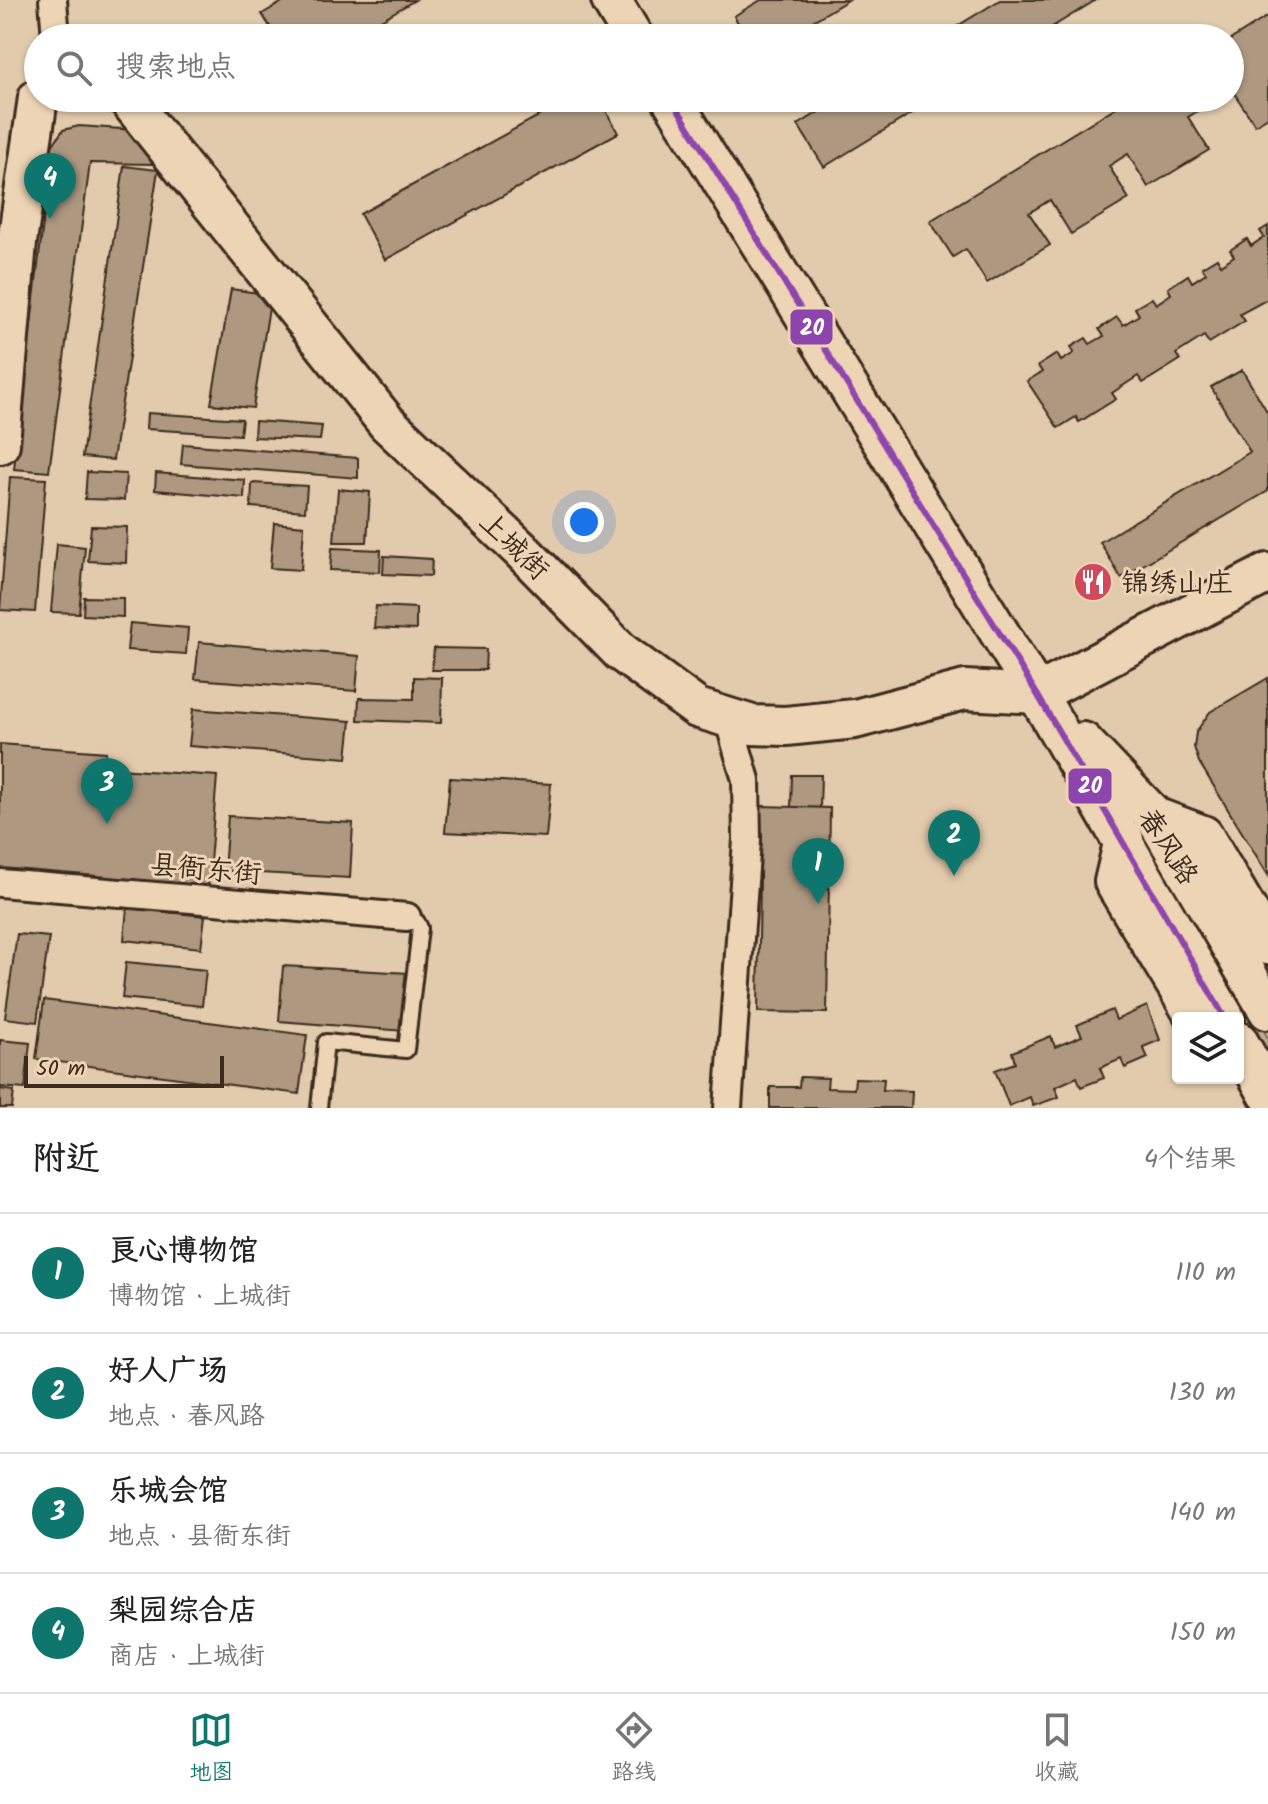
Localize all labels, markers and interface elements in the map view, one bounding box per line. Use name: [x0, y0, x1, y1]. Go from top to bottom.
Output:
search box: [24, 24, 1244, 112]
text: 搜索地点: [116, 44, 236, 92]
icon: search: [52, 46, 96, 90]
pin: 4: [24, 153, 76, 219]
line badge: 20: [789, 308, 834, 346]
text: 20: [800, 312, 825, 347]
street label: 上城街: [467, 501, 559, 592]
your location: [564, 502, 604, 542]
restaurant icon: 锦绣山庄: [1072, 561, 1114, 603]
place label: 锦绣山庄: [1121, 562, 1233, 607]
pin: 3: [81, 758, 133, 824]
line badge: 20: [1067, 767, 1113, 805]
text: 20: [1078, 770, 1103, 805]
street label: 春风路: [1125, 800, 1209, 895]
pin: 2: [928, 810, 980, 876]
pin: 1: [792, 838, 844, 904]
street label: 县衙东街: [148, 843, 264, 898]
map controls: [1172, 1012, 1244, 1084]
button: layers: [1172, 1012, 1244, 1084]
scale bar: [24, 1052, 224, 1088]
text: 50 m: [36, 1052, 85, 1087]
text: 附近: [32, 1133, 100, 1187]
text: 4个结果: [1144, 1139, 1236, 1181]
text: 良心博物馆: [108, 1228, 258, 1276]
text: 1: [54, 1252, 62, 1294]
text: 110 m: [1176, 1252, 1236, 1294]
text: 博物馆 · 上城街: [108, 1276, 291, 1318]
text: 好人广场: [108, 1348, 228, 1396]
text: 2: [50, 1372, 66, 1414]
text: 130 m: [1169, 1372, 1236, 1414]
text: 地点 · 春风路: [108, 1396, 265, 1438]
text: 乐城会馆: [108, 1468, 228, 1516]
text: 3: [51, 1492, 65, 1534]
text: 140 m: [1169, 1492, 1236, 1534]
text: 地点 · 县衙东街: [108, 1516, 291, 1558]
text: 梨园综合店: [108, 1588, 258, 1636]
text: 4: [51, 1612, 65, 1654]
text: 150 m: [1170, 1612, 1236, 1654]
text: 商店 · 上城街: [108, 1636, 265, 1678]
tab: 地图: [189, 1708, 233, 1791]
tab: 路线: [612, 1708, 656, 1791]
tab: 收藏: [1035, 1708, 1079, 1791]

